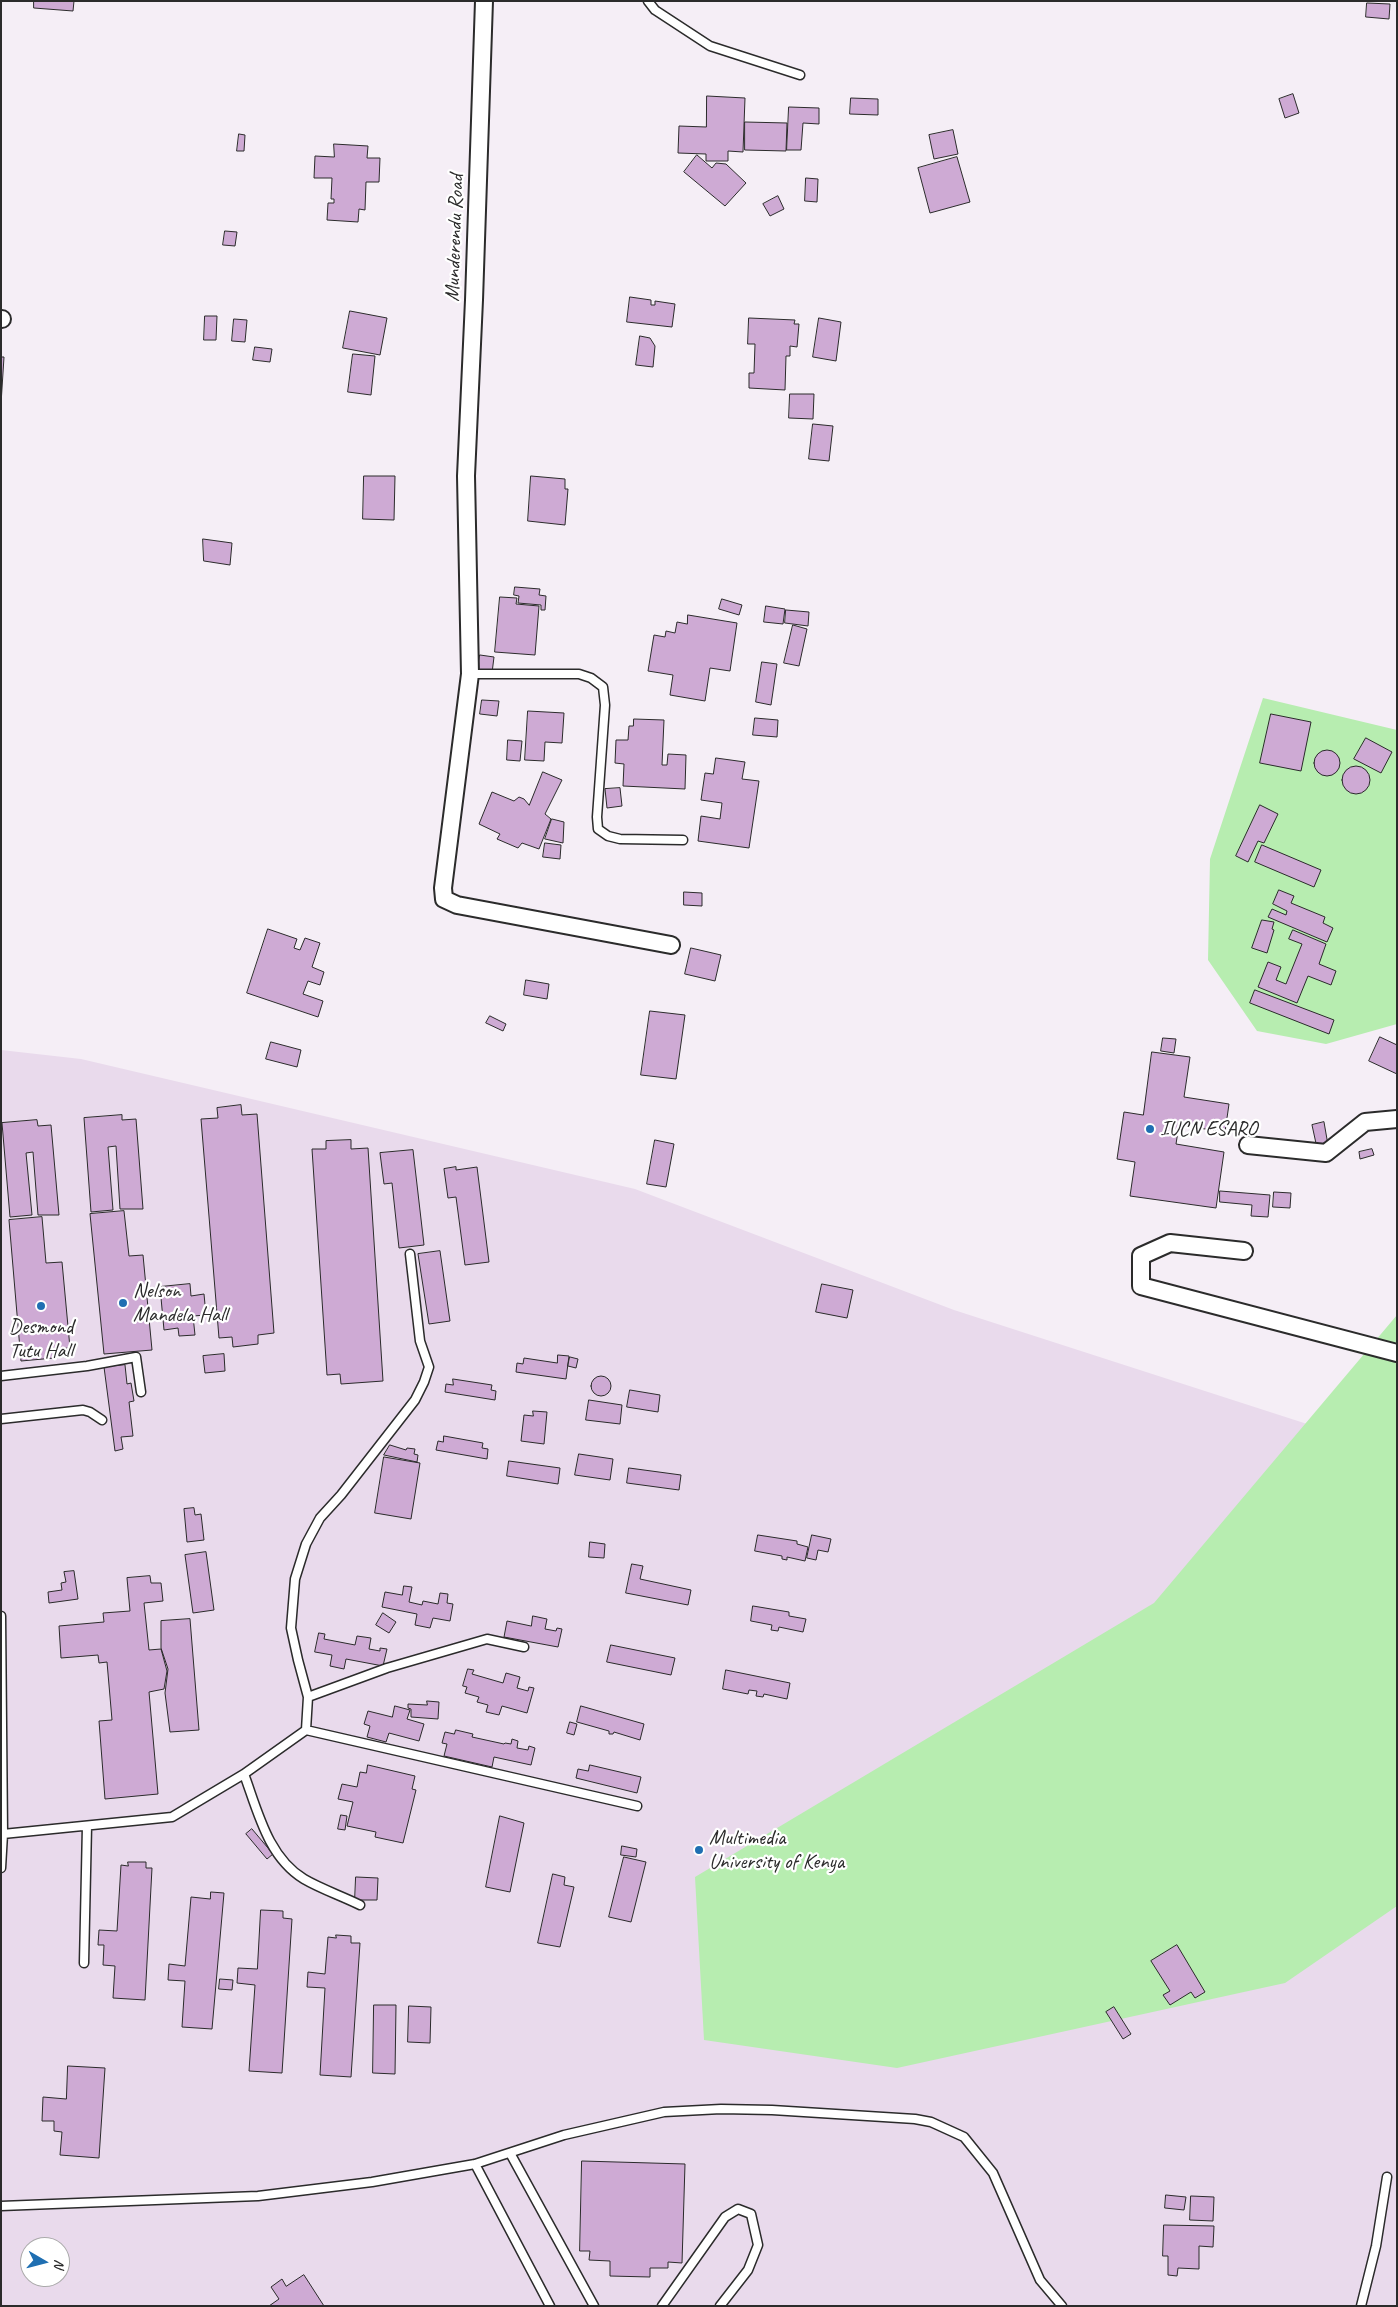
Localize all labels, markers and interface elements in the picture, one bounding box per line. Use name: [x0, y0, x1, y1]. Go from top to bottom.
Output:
street label: Munderendu Road: [440, 174, 470, 302]
place label: IUCN ESARO: [1160, 1116, 1257, 1142]
marker: IUCN ESARO: [1144, 1123, 1156, 1135]
place label: Nelson Mandela Hall: [133, 1278, 227, 1328]
marker: Nelson Mandela Hall: [117, 1297, 129, 1309]
marker: Desmond Tutu Hall: [35, 1300, 47, 1312]
place label: Desmond Tutu Hall: [9, 1314, 73, 1364]
place label: Multimedia University of Kenya: [709, 1825, 844, 1875]
marker: Multimedia University of Kenya: [693, 1844, 705, 1856]
north arrow: [20, 2237, 70, 2287]
text: N: [50, 2259, 68, 2269]

